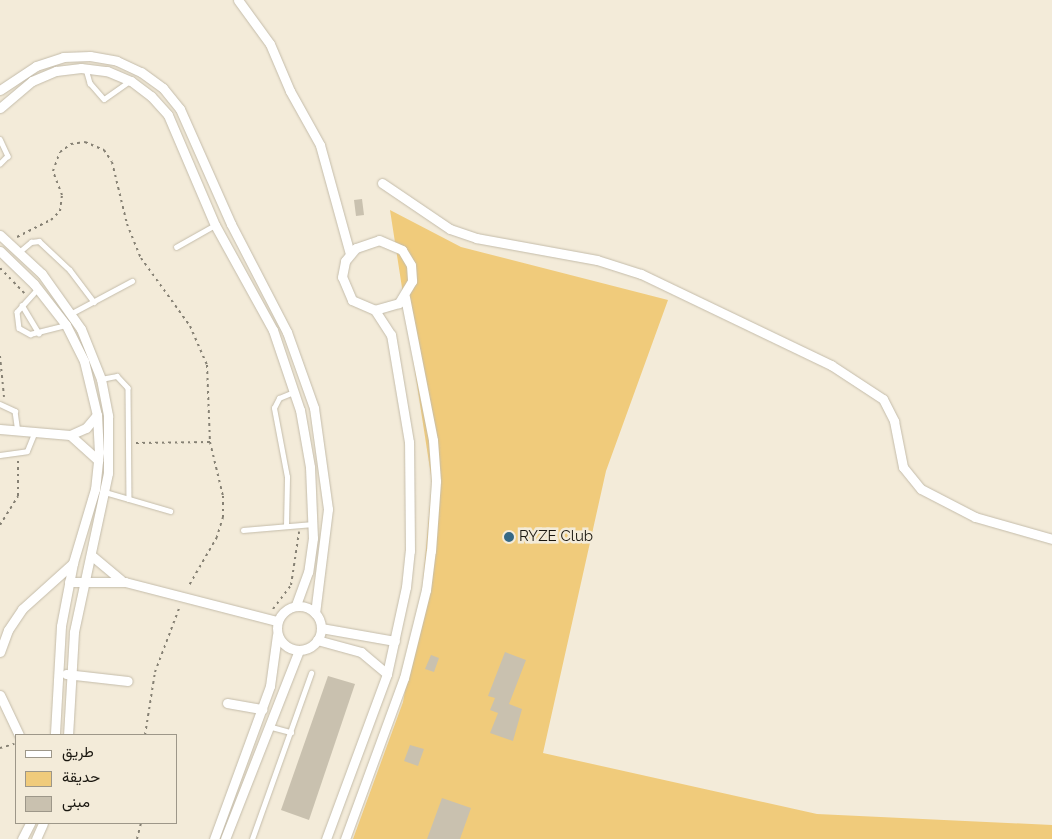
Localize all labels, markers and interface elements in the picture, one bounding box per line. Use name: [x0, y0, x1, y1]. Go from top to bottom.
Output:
place label: RYZE Club: [519, 528, 593, 546]
marker: RYZE Club: [503, 531, 515, 543]
legend: [15, 734, 178, 824]
text: طريق: [62, 743, 94, 761]
text: حديقة: [62, 768, 100, 786]
text: مبنى: [62, 793, 90, 811]

